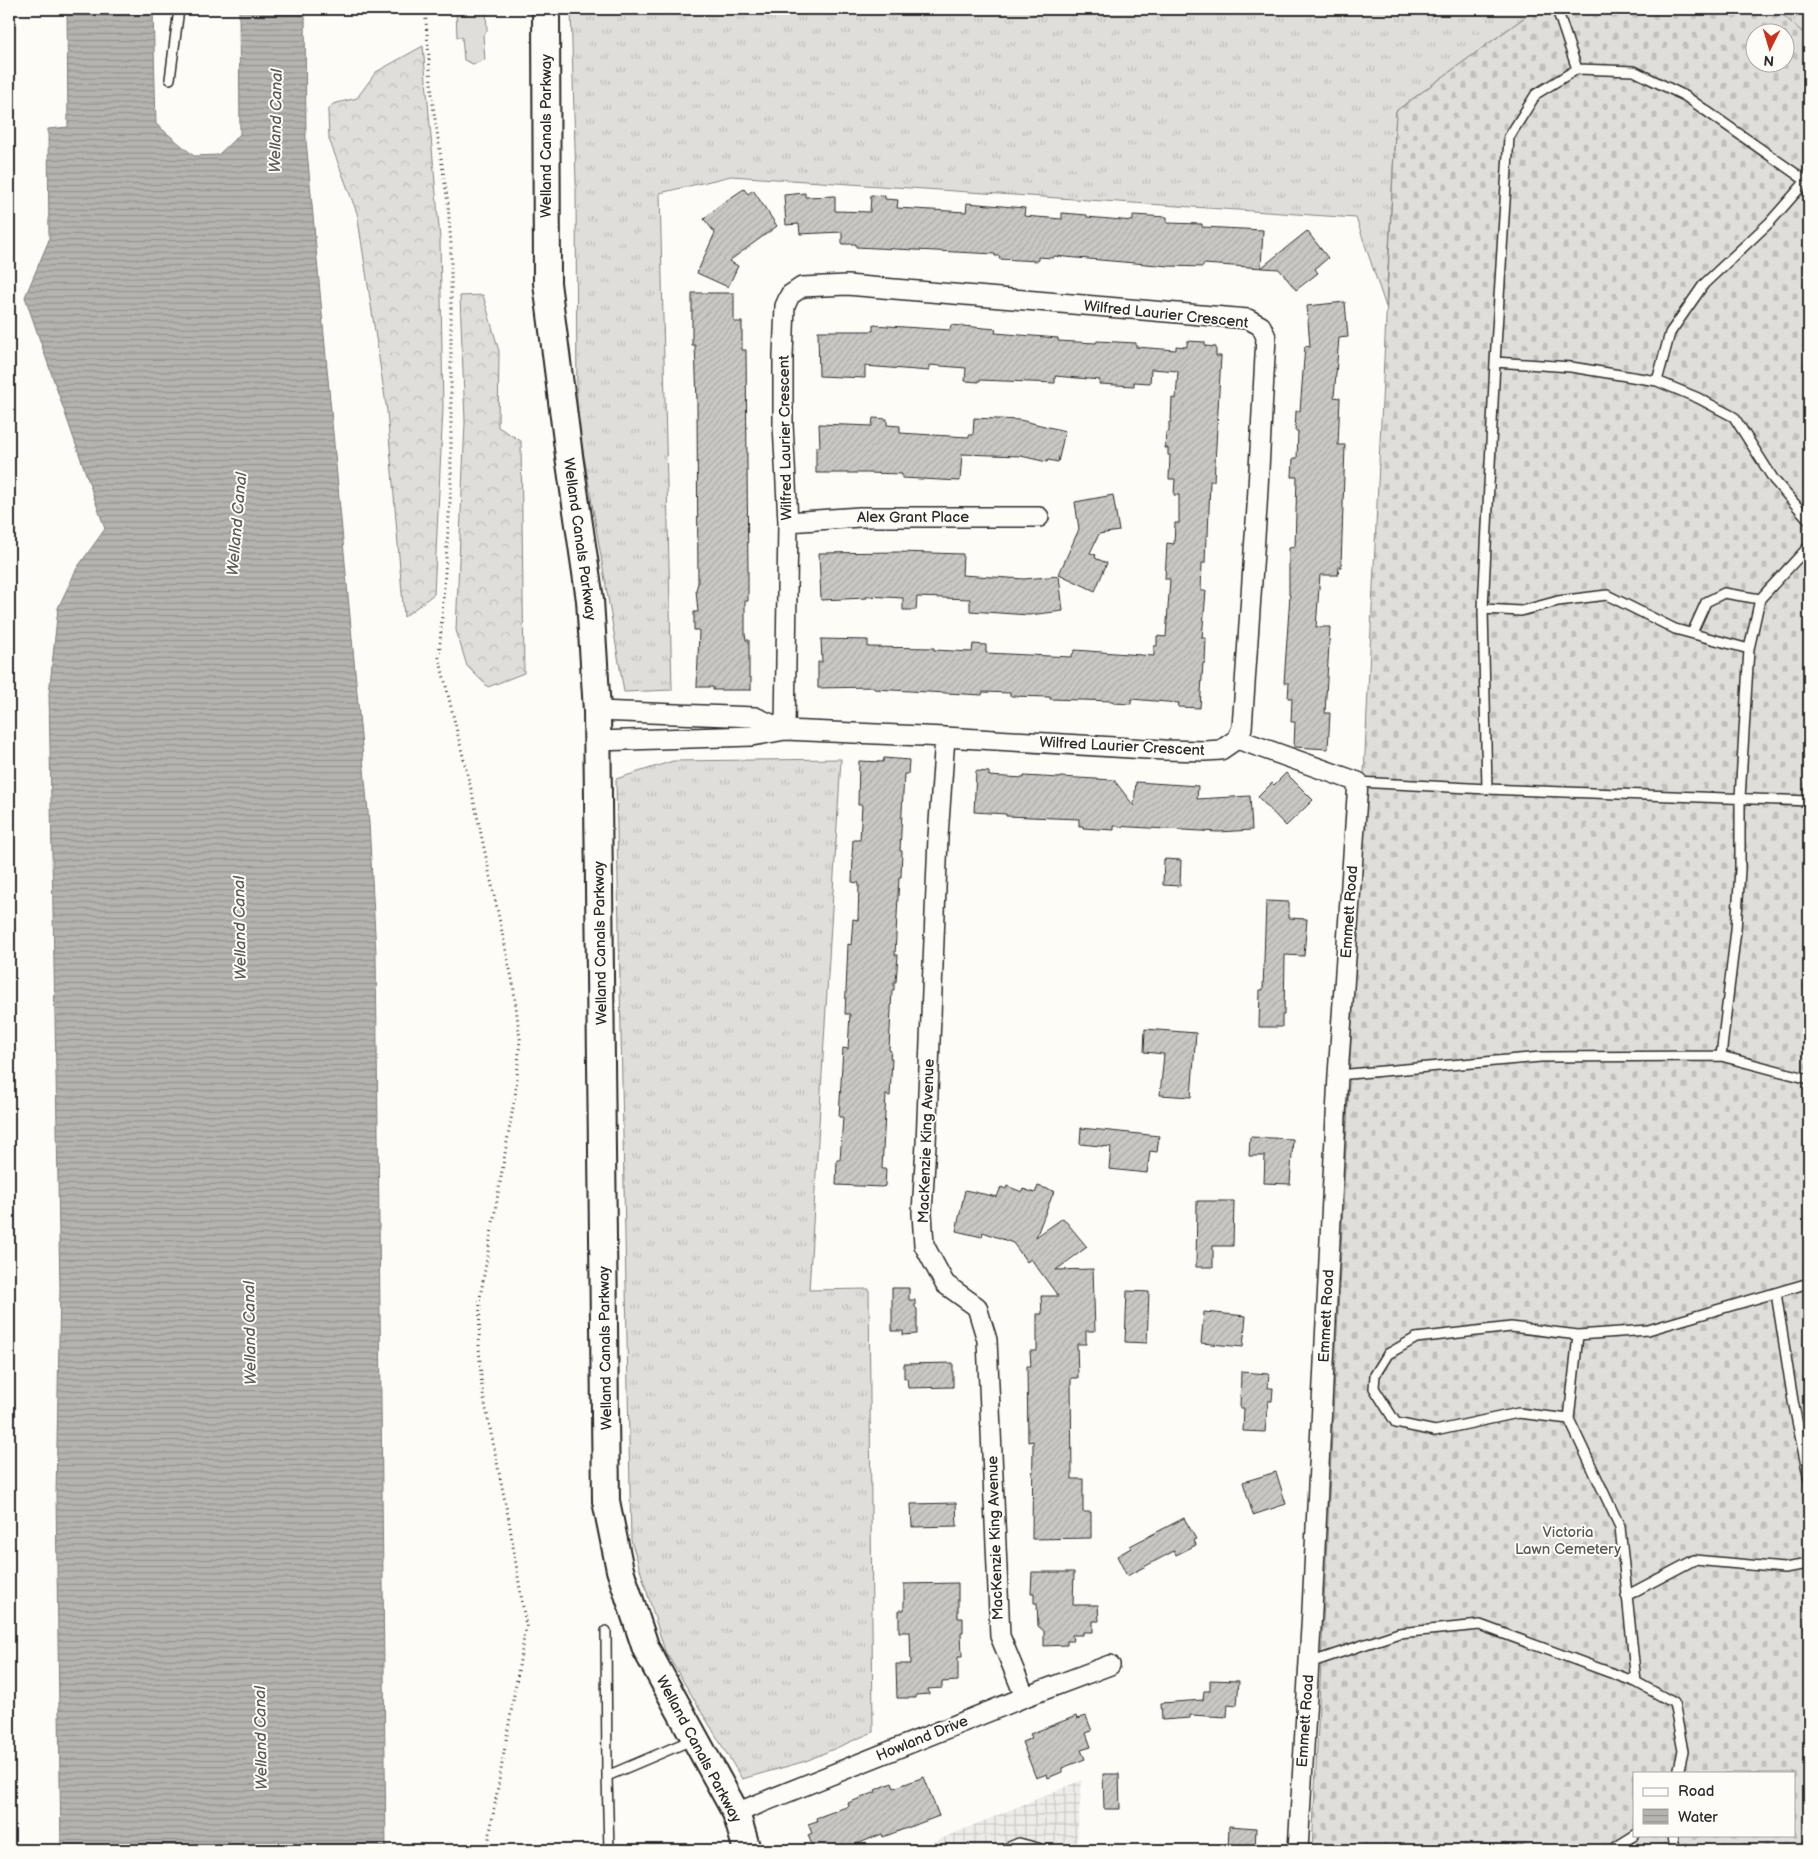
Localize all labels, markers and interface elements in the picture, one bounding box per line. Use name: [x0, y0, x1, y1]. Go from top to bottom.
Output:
north arrow: [1746, 22, 1796, 72]
text: N: [1763, 52, 1775, 69]
street label: Welland Canals Parkway: [537, 54, 556, 218]
water label: Welland Canal: [266, 68, 287, 173]
street label: Wilfred Laurier Crescent: [1083, 296, 1250, 333]
street label: Wilfred Laurier Crescent: [775, 355, 796, 521]
street label: Welland Canals Parkway: [559, 456, 600, 622]
water label: Welland Canal: [223, 470, 252, 577]
street label: Alex Grant Place: [857, 508, 969, 527]
street label: Wilfred Laurier Crescent: [1039, 733, 1205, 760]
street label: Welland Canals Parkway: [590, 861, 611, 1025]
street label: Emmett Road: [1337, 865, 1362, 959]
water label: Welland Canal: [230, 875, 251, 980]
street label: MacKenzie King Avenue: [914, 1058, 939, 1224]
street label: Welland Canals Parkway: [595, 1266, 616, 1430]
street label: Emmett Road: [1315, 1269, 1338, 1363]
water label: Welland Canal: [240, 1280, 261, 1385]
street label: MacKenzie King Avenue: [983, 1455, 1008, 1621]
park label: Victoria Lawn Cemetery: [1515, 1523, 1621, 1559]
street label: Welland Canals Parkway: [652, 1672, 746, 1826]
street label: Emmett Road: [1293, 1674, 1318, 1768]
water label: Welland Canal: [251, 1685, 272, 1790]
street label: Howland Drive: [873, 1711, 971, 1766]
legend: [1633, 1772, 1796, 1836]
text: Road: [1678, 1782, 1714, 1801]
text: Water: [1678, 1808, 1718, 1827]

